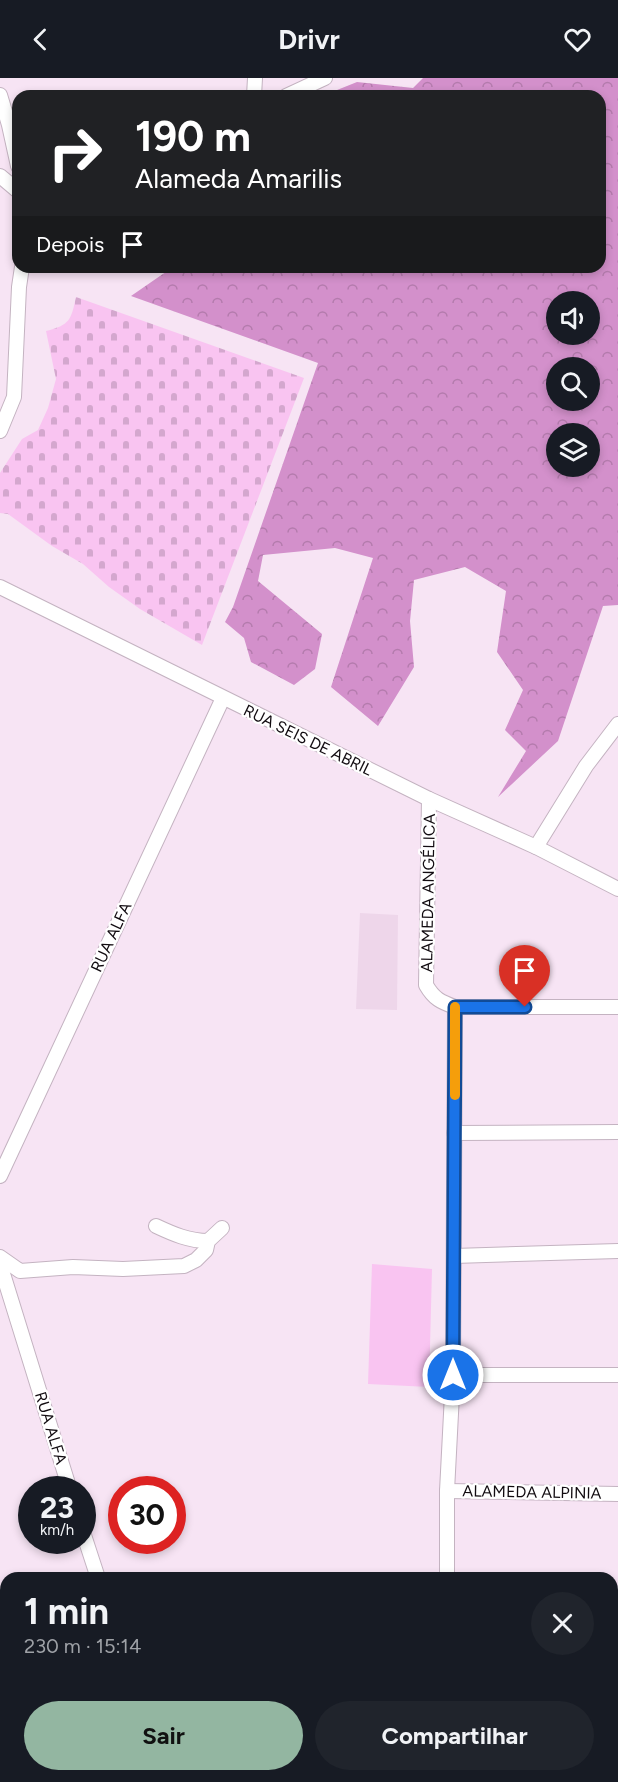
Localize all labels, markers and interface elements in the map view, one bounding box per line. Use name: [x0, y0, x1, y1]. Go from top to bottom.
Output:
icon: back: [24, 23, 57, 56]
text: Drivr: [278, 23, 340, 56]
icon: heart: [561, 23, 594, 56]
text: 190 m: [135, 111, 251, 162]
icon: right: [36, 114, 114, 192]
text: Alameda Amarilis: [135, 162, 342, 195]
icon: arrive: [116, 228, 149, 261]
text: Depois: [36, 231, 104, 258]
map controls: [546, 291, 600, 477]
button: sound: [546, 291, 600, 345]
button: search: [546, 357, 600, 411]
button: layers: [546, 423, 600, 477]
street label: RUA SEIS DE ABRIL: [240, 701, 376, 780]
street label: ALAMEDA ANGÉLICA: [417, 813, 439, 972]
street label: RUA ALFA: [87, 899, 135, 975]
pin: [499, 945, 550, 1007]
icon: arrive: [508, 954, 541, 987]
position arrow: [421, 1343, 485, 1407]
street label: RUA ALFA: [31, 1389, 71, 1467]
speed limit sign: 30: [108, 1476, 186, 1554]
street label: ALAMEDA ALPINIA: [462, 1481, 602, 1503]
text: 23: [40, 1489, 74, 1526]
text: km/h: [40, 1521, 74, 1539]
text: 1 min: [24, 1590, 109, 1633]
button: close: [531, 1592, 594, 1655]
text: 230 m · 15:14: [24, 1634, 141, 1658]
button: Sair: [24, 1701, 303, 1770]
button: Compartilhar: [315, 1701, 594, 1770]

